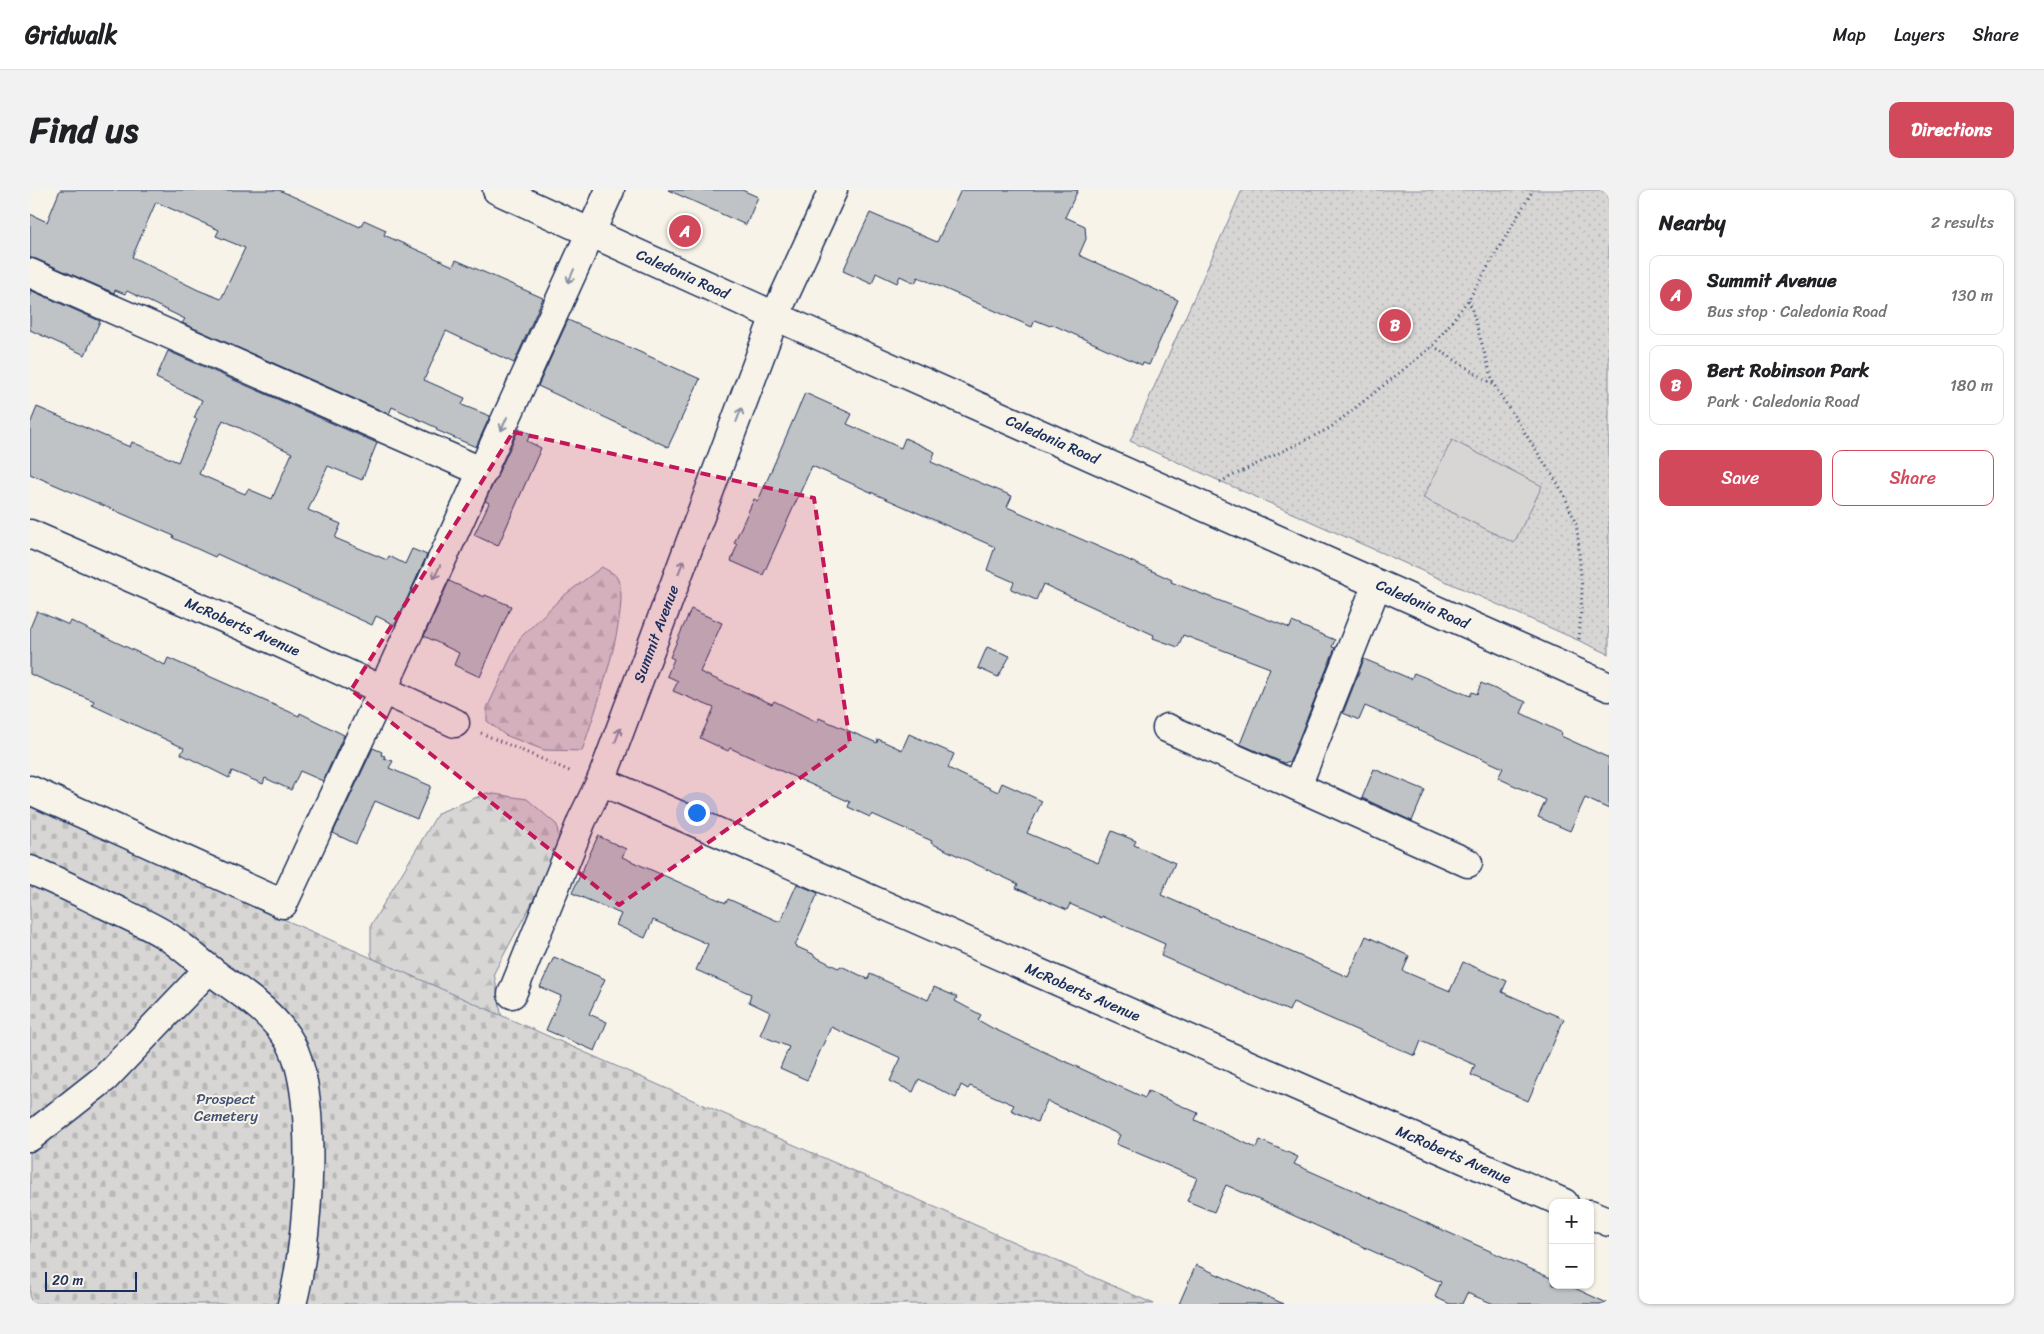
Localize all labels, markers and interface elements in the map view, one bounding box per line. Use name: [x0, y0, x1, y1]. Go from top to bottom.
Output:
text: Gridwalk: [25, 14, 117, 56]
text: Map: [1833, 19, 1866, 51]
text: Layers: [1894, 19, 1945, 51]
text: Share: [1973, 19, 2019, 51]
text: Find us: [30, 99, 138, 161]
button: Directions: [1889, 102, 2014, 158]
text: Nearby: [1659, 204, 1725, 242]
text: 2 results: [1931, 208, 1994, 237]
pin: A: [669, 212, 701, 250]
street label: Caledonia Road: [632, 242, 735, 307]
text: Summit Avenue: [1707, 264, 1837, 297]
one-way arrow: [565, 268, 575, 283]
text: A: [1671, 281, 1681, 310]
text: 130 m: [1951, 281, 1993, 310]
text: Bus stop · Caledonia Road: [1707, 297, 1887, 326]
pin: B: [1379, 306, 1411, 344]
text: Bert Robinson Park: [1707, 354, 1869, 387]
text: B: [1671, 371, 1681, 400]
text: 180 m: [1950, 371, 1993, 400]
text: Park · Caledonia Road: [1707, 387, 1859, 416]
one-way arrow: [735, 407, 744, 422]
street label: Caledonia Road: [1002, 407, 1105, 472]
one-way arrow: [499, 416, 508, 431]
button: Save: [1659, 450, 1822, 506]
button: Share: [1832, 450, 1994, 506]
one-way arrow: [677, 560, 686, 575]
one-way arrow: [431, 564, 441, 579]
street label: Caledonia Road: [1372, 572, 1475, 637]
street label: Summit Avenue: [626, 581, 686, 686]
street label: McRoberts Avenue: [181, 590, 305, 664]
one-way arrow: [614, 728, 623, 743]
your location: [684, 800, 710, 826]
street label: McRoberts Avenue: [1021, 955, 1145, 1029]
park label: Prospect Cemetery: [194, 1086, 258, 1129]
street label: McRoberts Avenue: [1392, 1118, 1516, 1191]
map controls: [1549, 1199, 1594, 1289]
button: +: [1549, 1199, 1594, 1244]
button: −: [1549, 1244, 1594, 1289]
text: 20 m: [52, 1268, 83, 1293]
scale bar: [45, 1269, 138, 1292]

